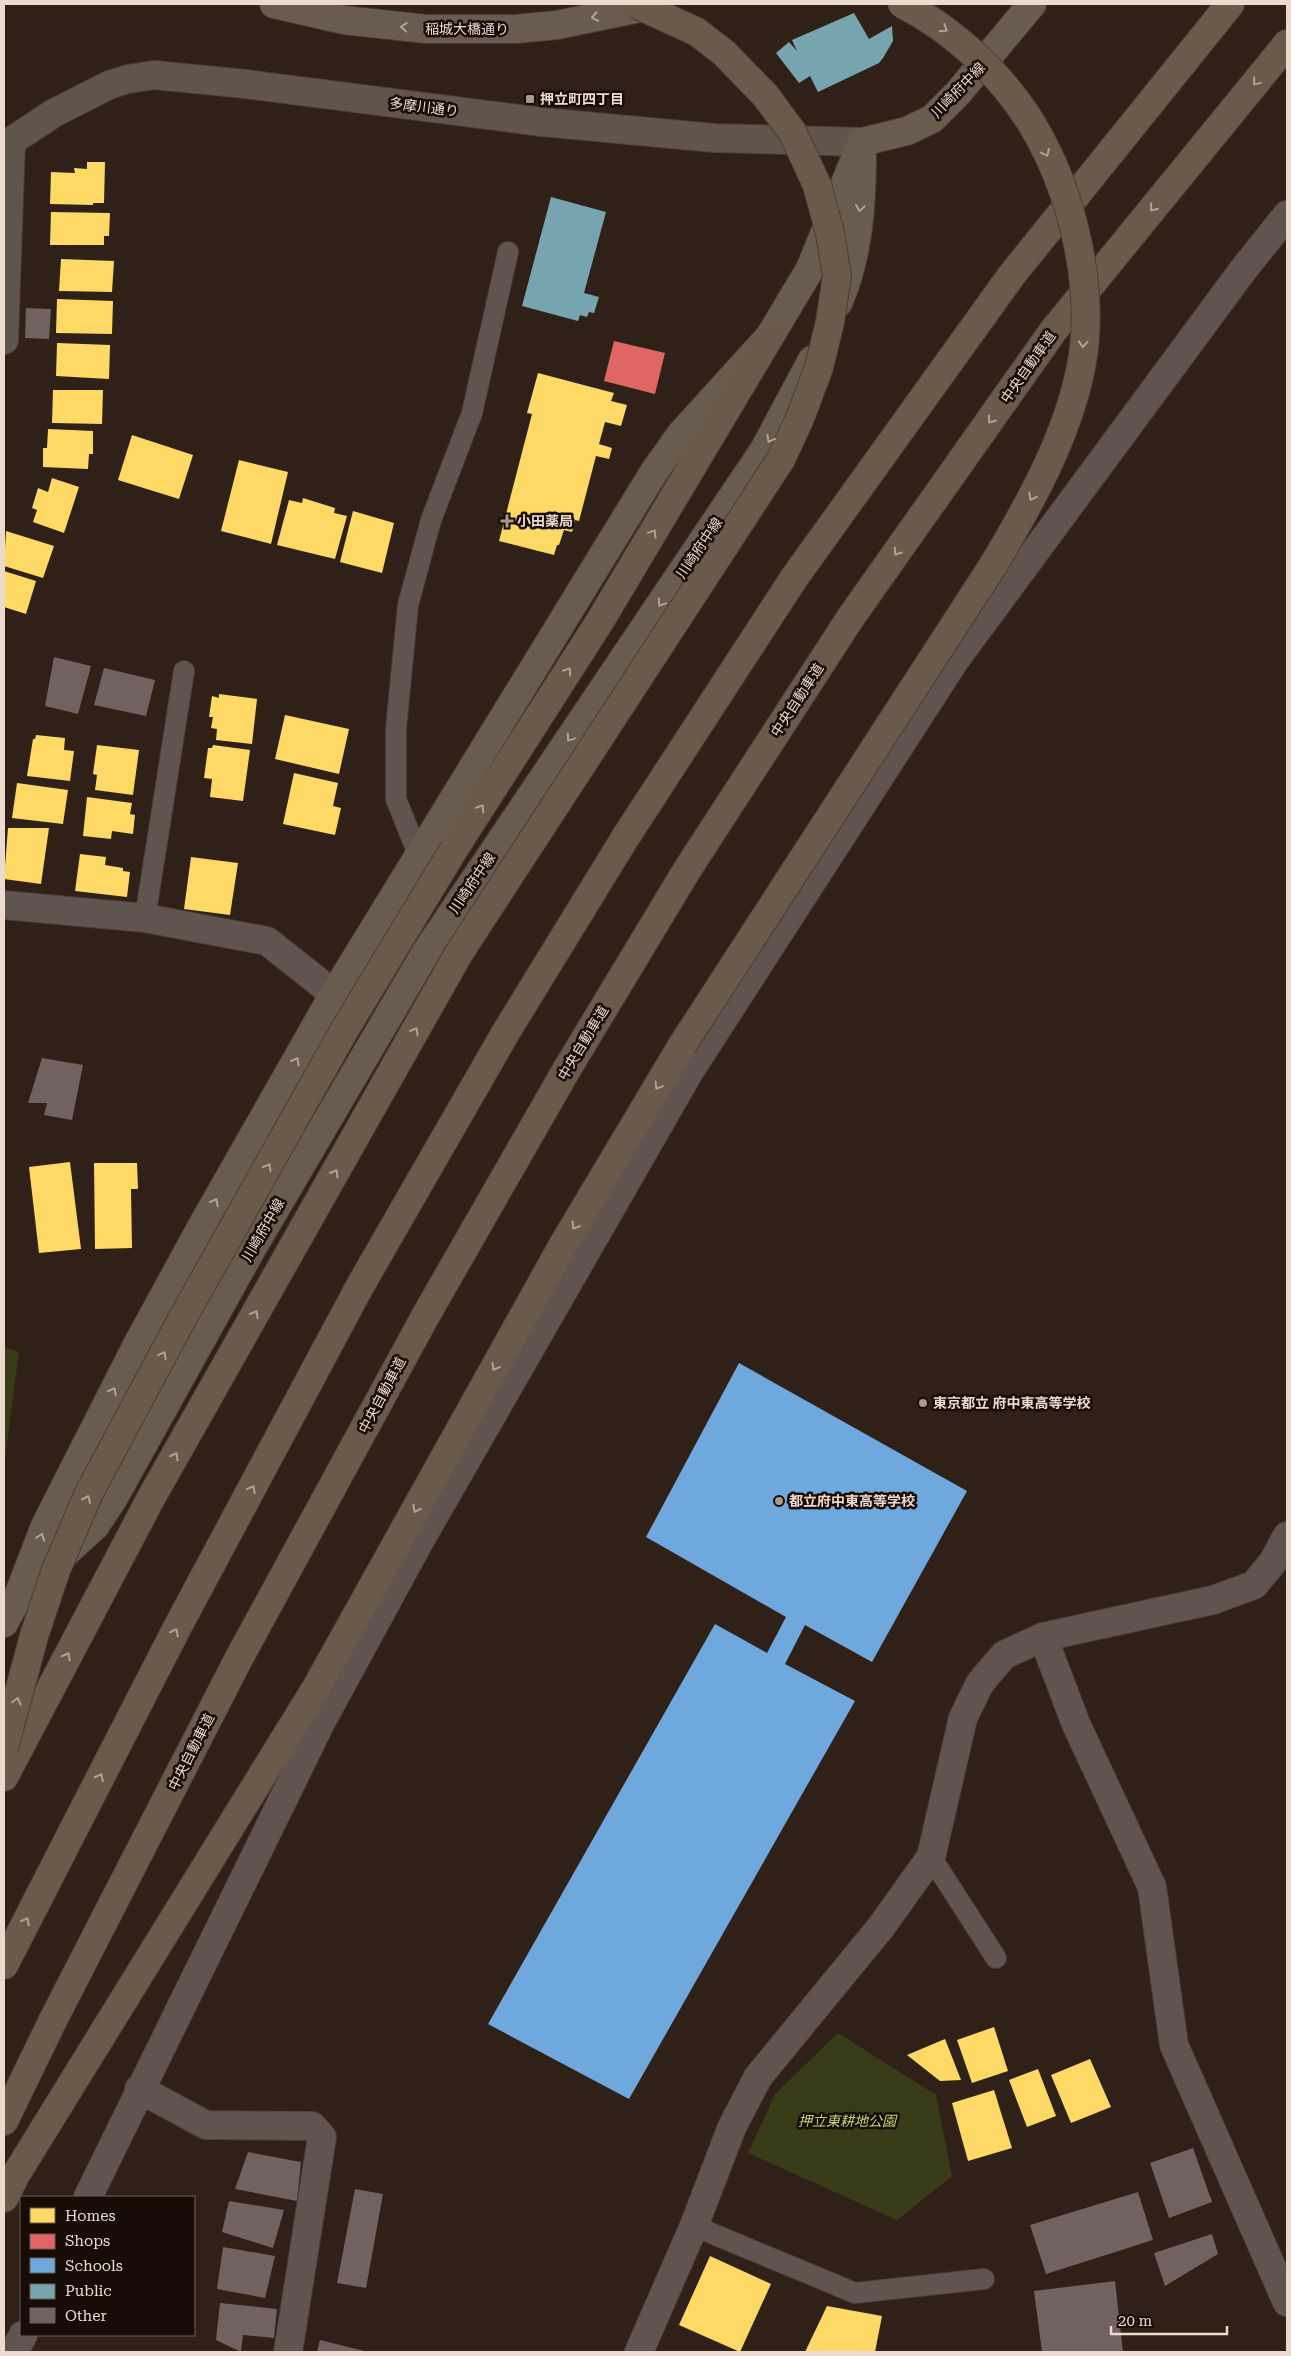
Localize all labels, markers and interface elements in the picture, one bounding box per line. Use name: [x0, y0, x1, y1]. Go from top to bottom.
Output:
one-way arrow: [590, 12, 599, 22]
street label: 稲城大橋通り: [425, 21, 509, 37]
one-way arrow: [399, 22, 407, 33]
one-way arrow: [938, 23, 947, 32]
street label: 川崎府中線: [928, 59, 988, 121]
one-way arrow: [1253, 76, 1262, 85]
place label: 押立町四丁目: [540, 91, 624, 107]
marker: 押立町四丁目: [524, 93, 536, 105]
street label: 多摩川通り: [388, 95, 460, 119]
one-way arrow: [1040, 148, 1050, 157]
one-way arrow: [1150, 202, 1159, 211]
one-way arrow: [856, 203, 866, 212]
street label: 中央自動車道: [997, 328, 1059, 406]
one-way arrow: [1077, 340, 1088, 348]
one-way arrow: [987, 414, 997, 423]
one-way arrow: [766, 433, 776, 442]
one-way arrow: [1028, 492, 1038, 501]
place label: 小田薬局: [517, 513, 573, 529]
marker: 小田薬局: [501, 515, 513, 527]
street label: 川崎府中線: [673, 515, 725, 581]
one-way arrow: [646, 529, 656, 538]
one-way arrow: [894, 546, 903, 556]
one-way arrow: [658, 598, 667, 607]
street label: 中央自動車道: [767, 660, 827, 740]
one-way arrow: [562, 668, 571, 677]
one-way arrow: [567, 732, 576, 742]
one-way arrow: [474, 805, 484, 814]
street label: 川崎府中線: [446, 850, 498, 916]
street label: 中央自動車道: [555, 1003, 611, 1083]
one-way arrow: [409, 1028, 419, 1037]
one-way arrow: [290, 1057, 300, 1066]
one-way arrow: [654, 1080, 664, 1089]
one-way arrow: [261, 1164, 271, 1173]
one-way arrow: [329, 1169, 339, 1178]
street label: 川崎府中線: [239, 1196, 287, 1264]
one-way arrow: [209, 1199, 219, 1208]
one-way arrow: [571, 1220, 581, 1229]
one-way arrow: [248, 1311, 258, 1320]
one-way arrow: [157, 1351, 167, 1360]
street label: 中央自動車道: [355, 1354, 409, 1436]
one-way arrow: [491, 1362, 501, 1371]
one-way arrow: [107, 1388, 117, 1397]
place label: 東京都立 府中東高等学校: [933, 1395, 1091, 1411]
marker: 東京都立 府中東高等学校: [917, 1397, 929, 1409]
one-way arrow: [168, 1452, 178, 1461]
one-way arrow: [245, 1485, 255, 1494]
place label: 都立府中東高等学校: [789, 1493, 915, 1509]
one-way arrow: [81, 1495, 91, 1504]
marker: 都立府中東高等学校: [773, 1495, 785, 1507]
one-way arrow: [412, 1504, 422, 1513]
one-way arrow: [35, 1533, 45, 1542]
one-way arrow: [169, 1628, 179, 1637]
one-way arrow: [61, 1653, 71, 1662]
one-way arrow: [11, 1698, 21, 1706]
street label: 中央自動車道: [165, 1711, 217, 1793]
one-way arrow: [94, 1773, 104, 1782]
one-way arrow: [20, 1917, 30, 1926]
park label: 押立東耕地公園: [798, 2113, 898, 2129]
legend: [20, 2196, 195, 2336]
text: Homes: [65, 2207, 116, 2225]
text: Shops: [65, 2232, 110, 2250]
text: Schools: [65, 2257, 123, 2275]
text: Public: [65, 2282, 112, 2300]
scale bar: [1111, 2304, 1227, 2336]
text: Other: [65, 2307, 107, 2325]
text: 20 m: [1118, 2312, 1153, 2330]

